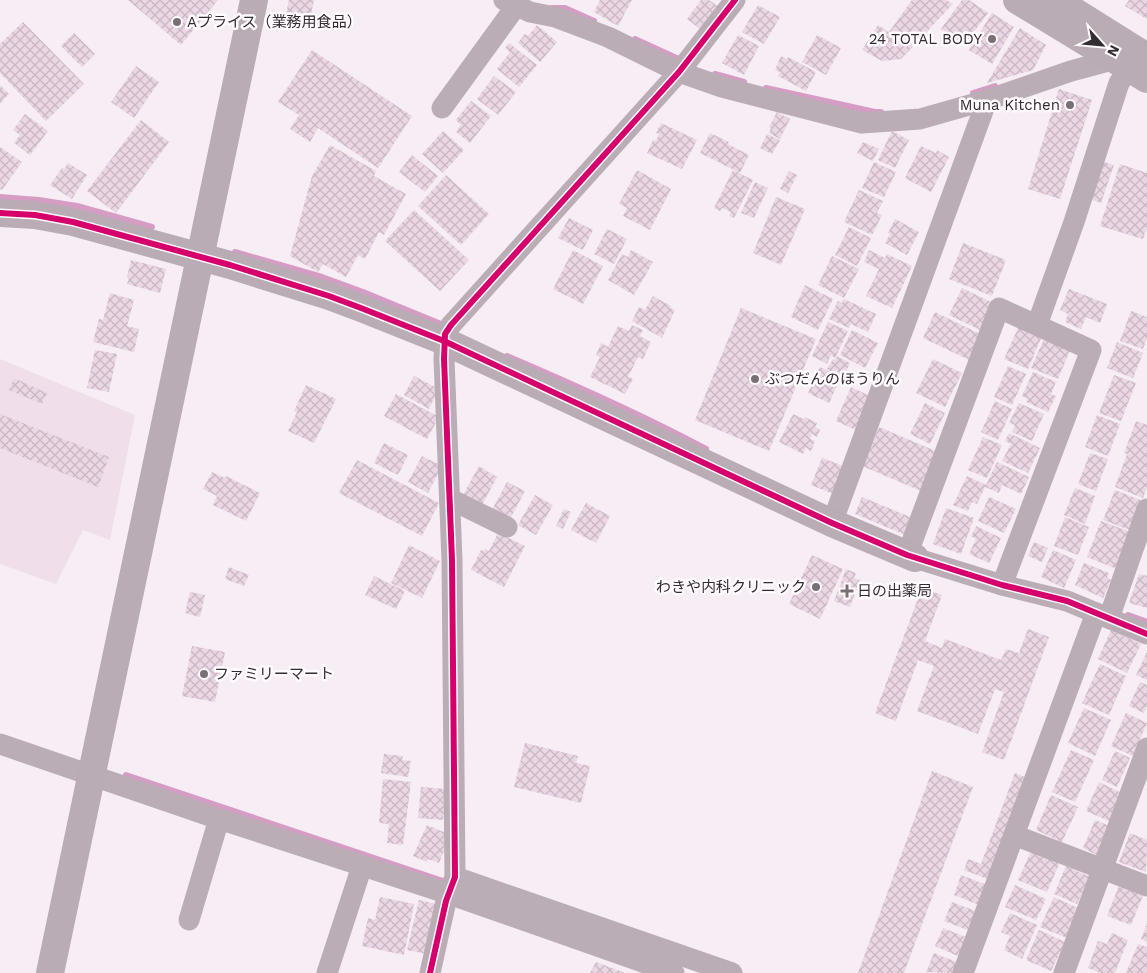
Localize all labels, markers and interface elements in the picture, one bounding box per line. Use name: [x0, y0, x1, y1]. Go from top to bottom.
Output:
place label: Aプライス（業務用食品）: [187, 13, 361, 31]
marker: Aプライス（業務用食品）: [171, 16, 183, 28]
north arrow: [1077, 20, 1127, 70]
place label: 24 TOTAL BODY: [869, 30, 982, 48]
marker: 24 TOTAL BODY: [986, 33, 998, 45]
text: N: [1104, 43, 1123, 59]
place label: Muna Kitchen: [960, 96, 1060, 114]
marker: Muna Kitchen: [1064, 99, 1076, 111]
place label: ぶつだんのほうりん: [765, 370, 900, 388]
marker: ぶつだんのほうりん: [749, 373, 761, 385]
place label: わきや内科クリニック: [656, 578, 806, 596]
marker: わきや内科クリニック: [810, 581, 822, 593]
place label: 日の出薬局: [857, 582, 932, 600]
marker: 日の出薬局: [841, 585, 853, 597]
place label: ファミリーマート: [214, 665, 334, 683]
marker: ファミリーマート: [198, 668, 210, 680]

